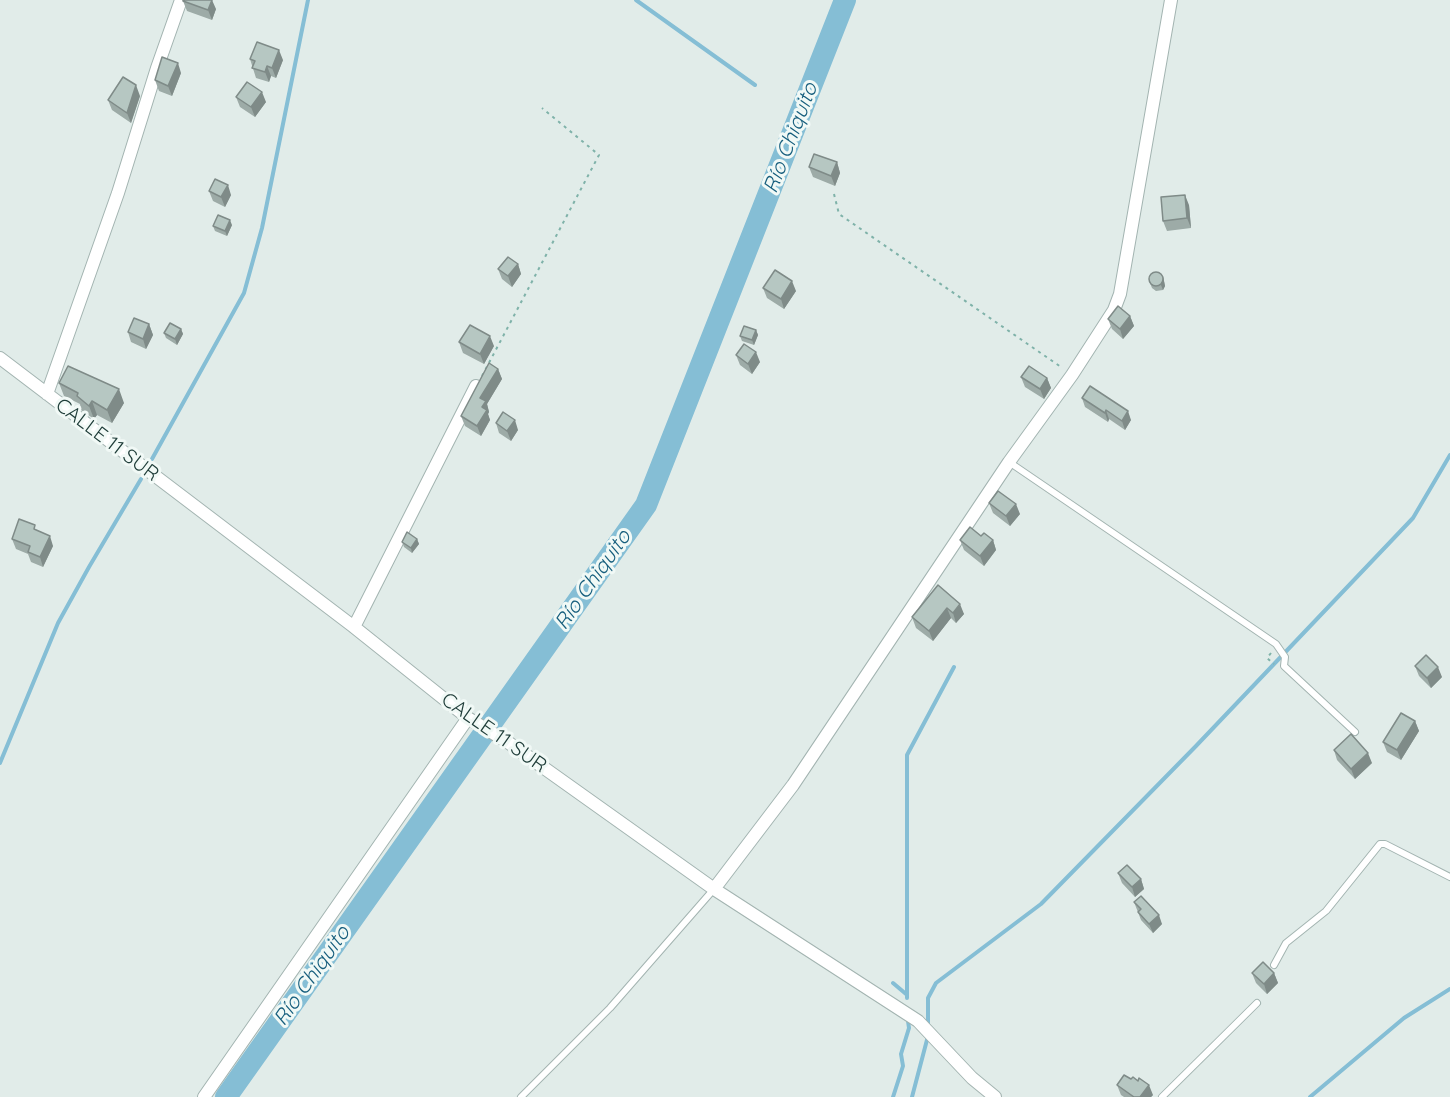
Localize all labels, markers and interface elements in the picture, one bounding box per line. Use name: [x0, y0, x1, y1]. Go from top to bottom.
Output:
water label: Río Chiquito: [758, 79, 824, 197]
street label: CALLE 11 SUR: [51, 393, 163, 487]
water label: Río Chiquito: [549, 525, 637, 635]
street label: CALLE 11 SUR: [437, 688, 551, 778]
water label: Río Chiquito: [268, 921, 356, 1031]

